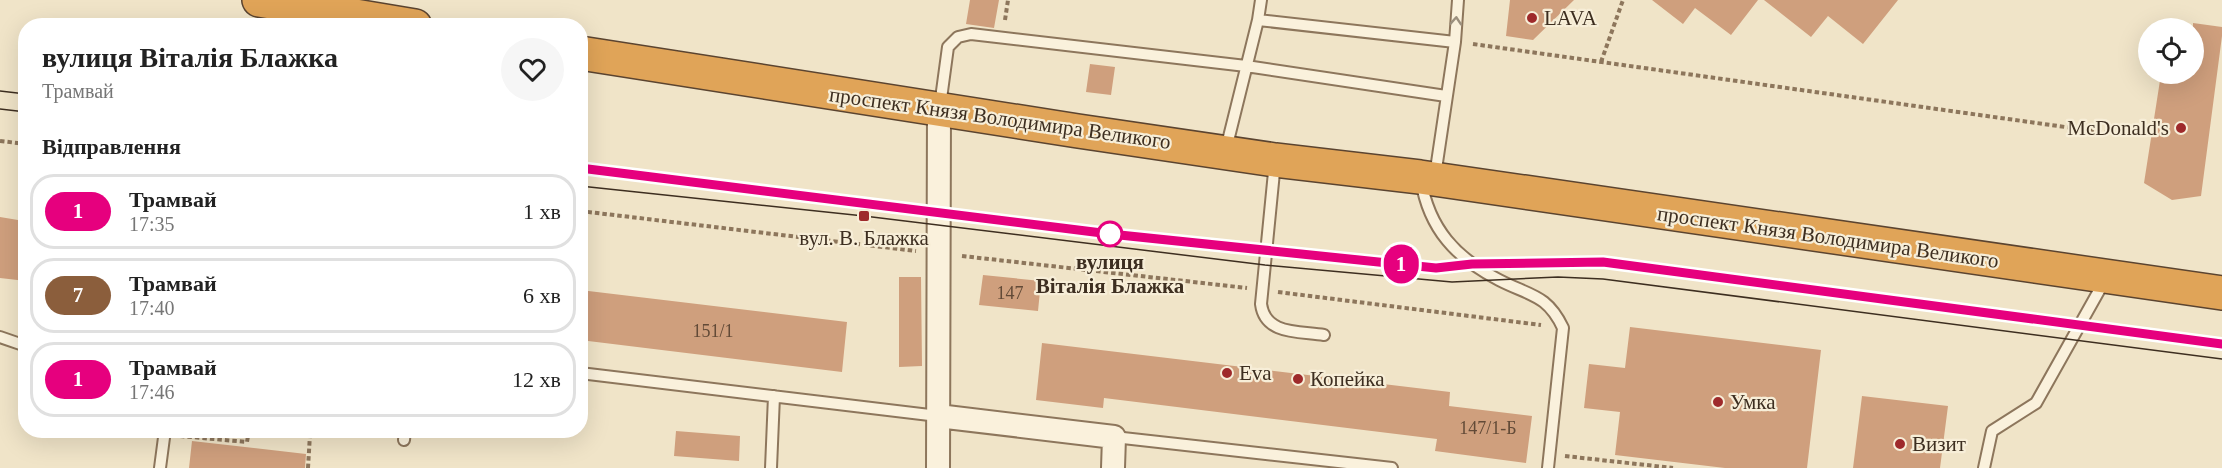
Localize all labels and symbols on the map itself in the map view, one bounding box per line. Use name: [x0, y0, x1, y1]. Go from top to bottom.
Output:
place label: LAVA: [1544, 6, 1598, 30]
marker: LAVA: [1525, 11, 1539, 25]
one-way arrow: [1449, 16, 1462, 26]
street label: проспект Князя Володимира Великого: [828, 82, 1172, 154]
place label: McDonald's: [2067, 116, 2169, 140]
marker: McDonald's: [2174, 121, 2188, 135]
street label: проспект Князя Володимира Великого: [1656, 201, 2000, 273]
marker: вул. В. Блажка: [857, 209, 871, 223]
marker: вулиця Віталія Блажка: [1097, 221, 1123, 247]
place label: вул. В. Блажка: [799, 226, 929, 250]
line badge: 1: [1382, 244, 1420, 284]
place label: вулиця Віталія Блажка: [1036, 250, 1185, 298]
house number: 147: [997, 283, 1024, 303]
house number: 151/1: [692, 321, 734, 341]
place label: Eva: [1239, 361, 1272, 385]
marker: Eva: [1220, 366, 1234, 380]
place label: Копейка: [1310, 367, 1385, 391]
marker: Копейка: [1291, 372, 1305, 386]
place label: Умка: [1730, 390, 1776, 414]
marker: Умка: [1711, 395, 1725, 409]
house number: 147/1-Б: [1459, 418, 1517, 438]
place label: Визит: [1912, 432, 1966, 456]
marker: Визит: [1893, 437, 1907, 451]

